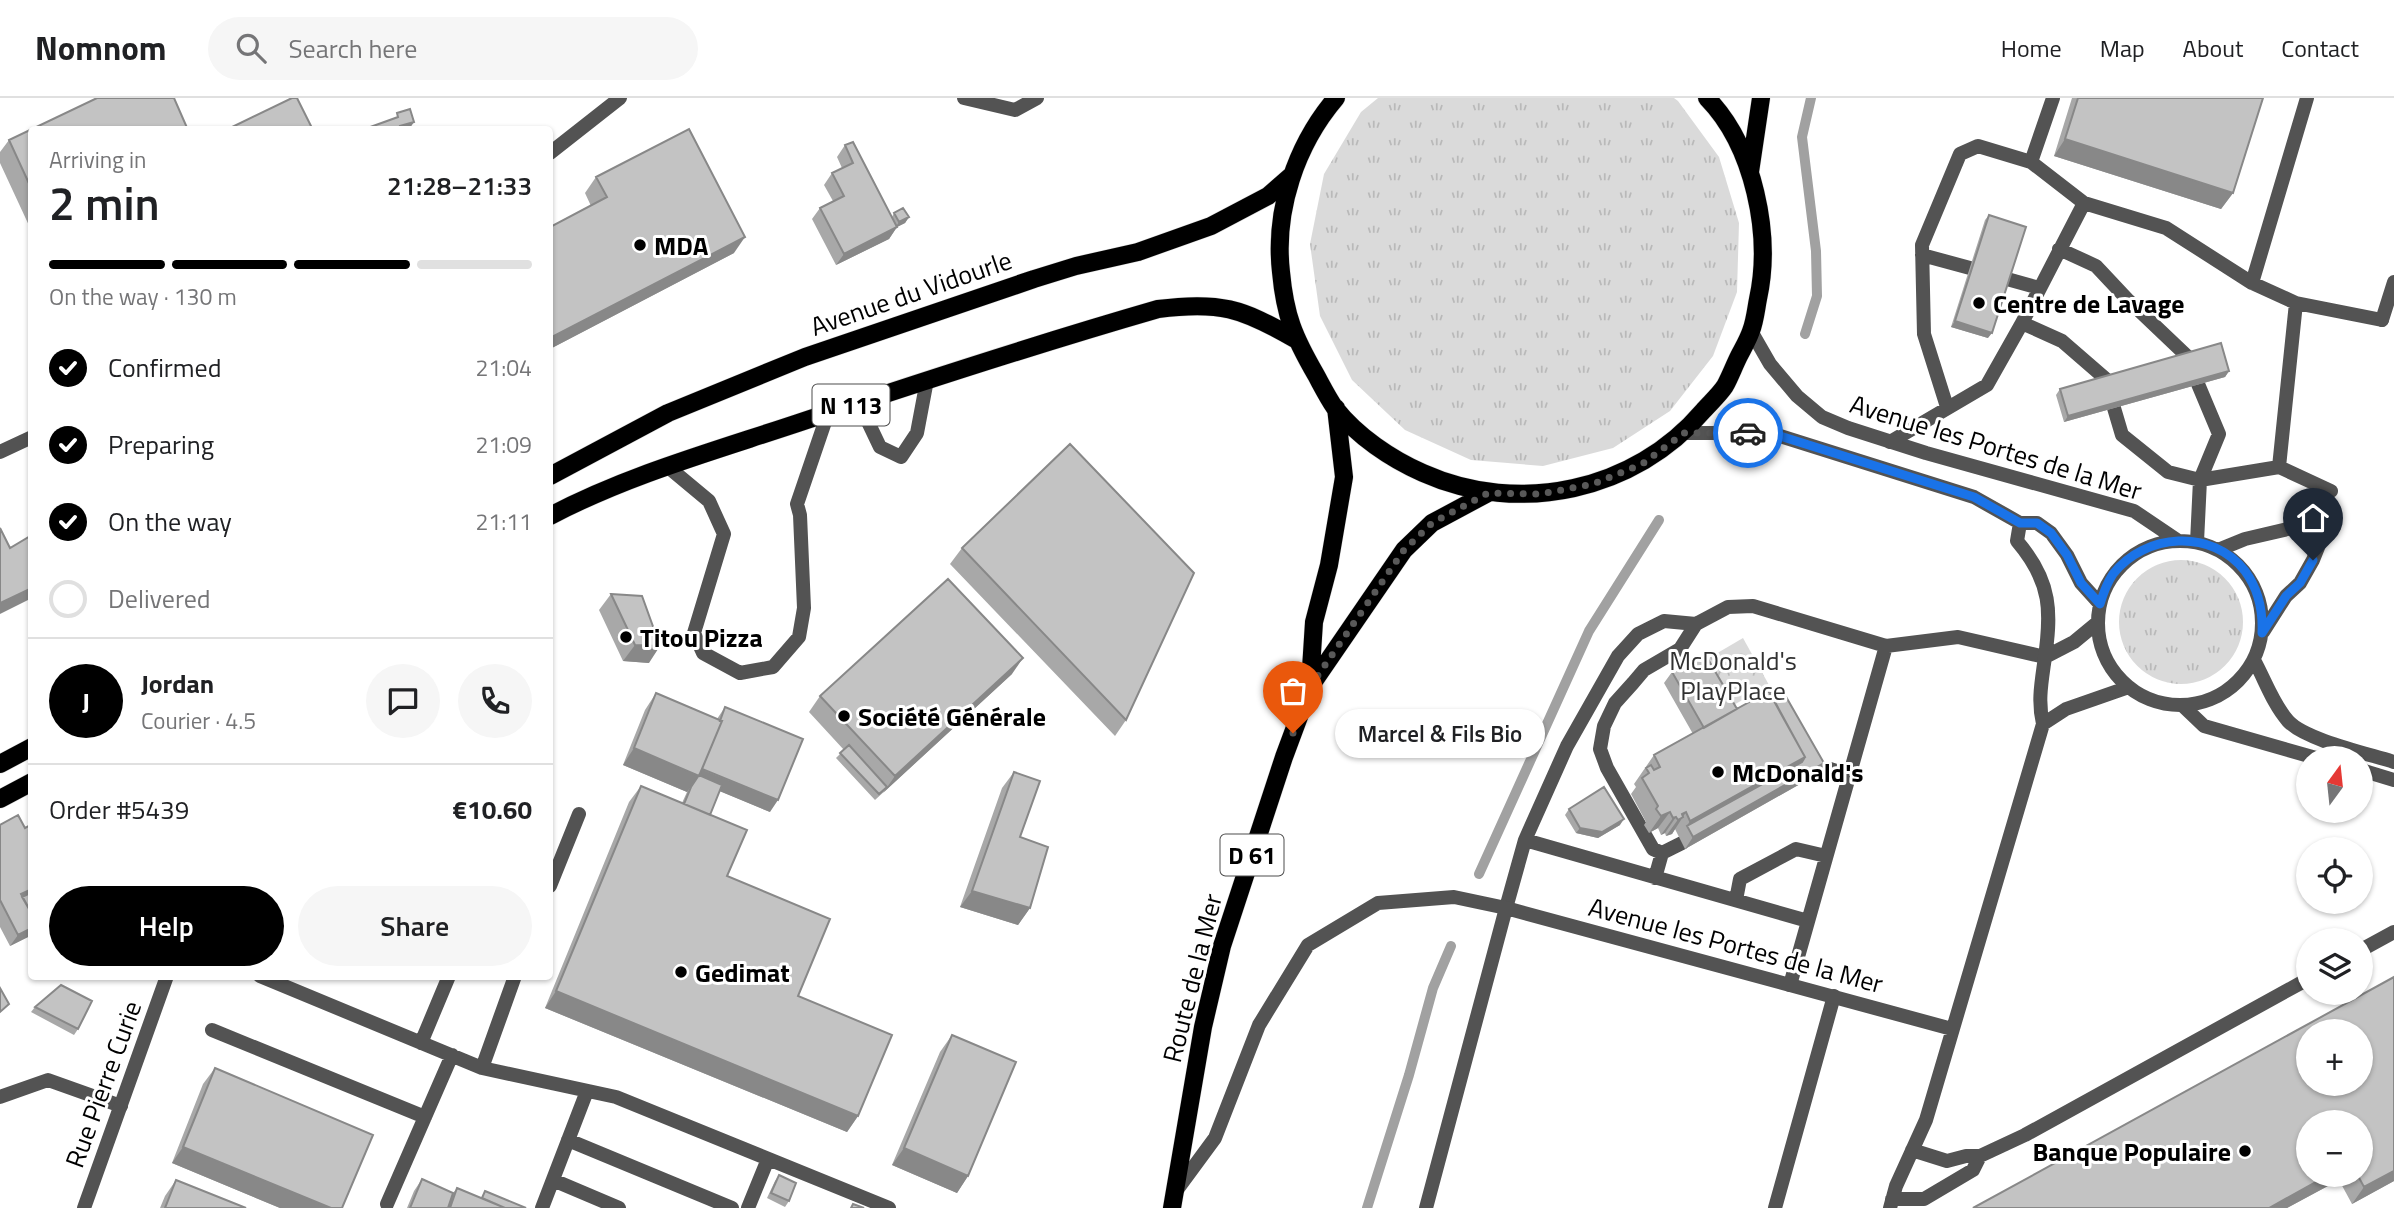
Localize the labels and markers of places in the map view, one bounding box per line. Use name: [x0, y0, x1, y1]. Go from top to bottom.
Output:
place label: MDA: [654, 226, 709, 265]
marker: MDA: [632, 237, 648, 253]
place label: Centre de Lavage: [1993, 284, 2185, 323]
marker: Centre de Lavage: [1971, 295, 1987, 311]
pin: [2283, 488, 2343, 560]
place label: Titou Pizza: [640, 618, 763, 657]
marker: Titou Pizza: [618, 629, 634, 645]
pin: [1263, 661, 1323, 733]
place label: Société Générale: [858, 697, 1046, 736]
marker: Société Générale: [836, 708, 852, 724]
callout: Marcel & Fils Bio: [1335, 708, 1545, 758]
place label: McDonald's: [1732, 753, 1864, 792]
marker: McDonald's: [1710, 764, 1726, 780]
place label: Gedimat: [695, 953, 790, 992]
marker: Gedimat: [673, 964, 689, 980]
place label: Banque Populaire: [2032, 1132, 2231, 1171]
marker: Banque Populaire: [2237, 1143, 2253, 1159]

